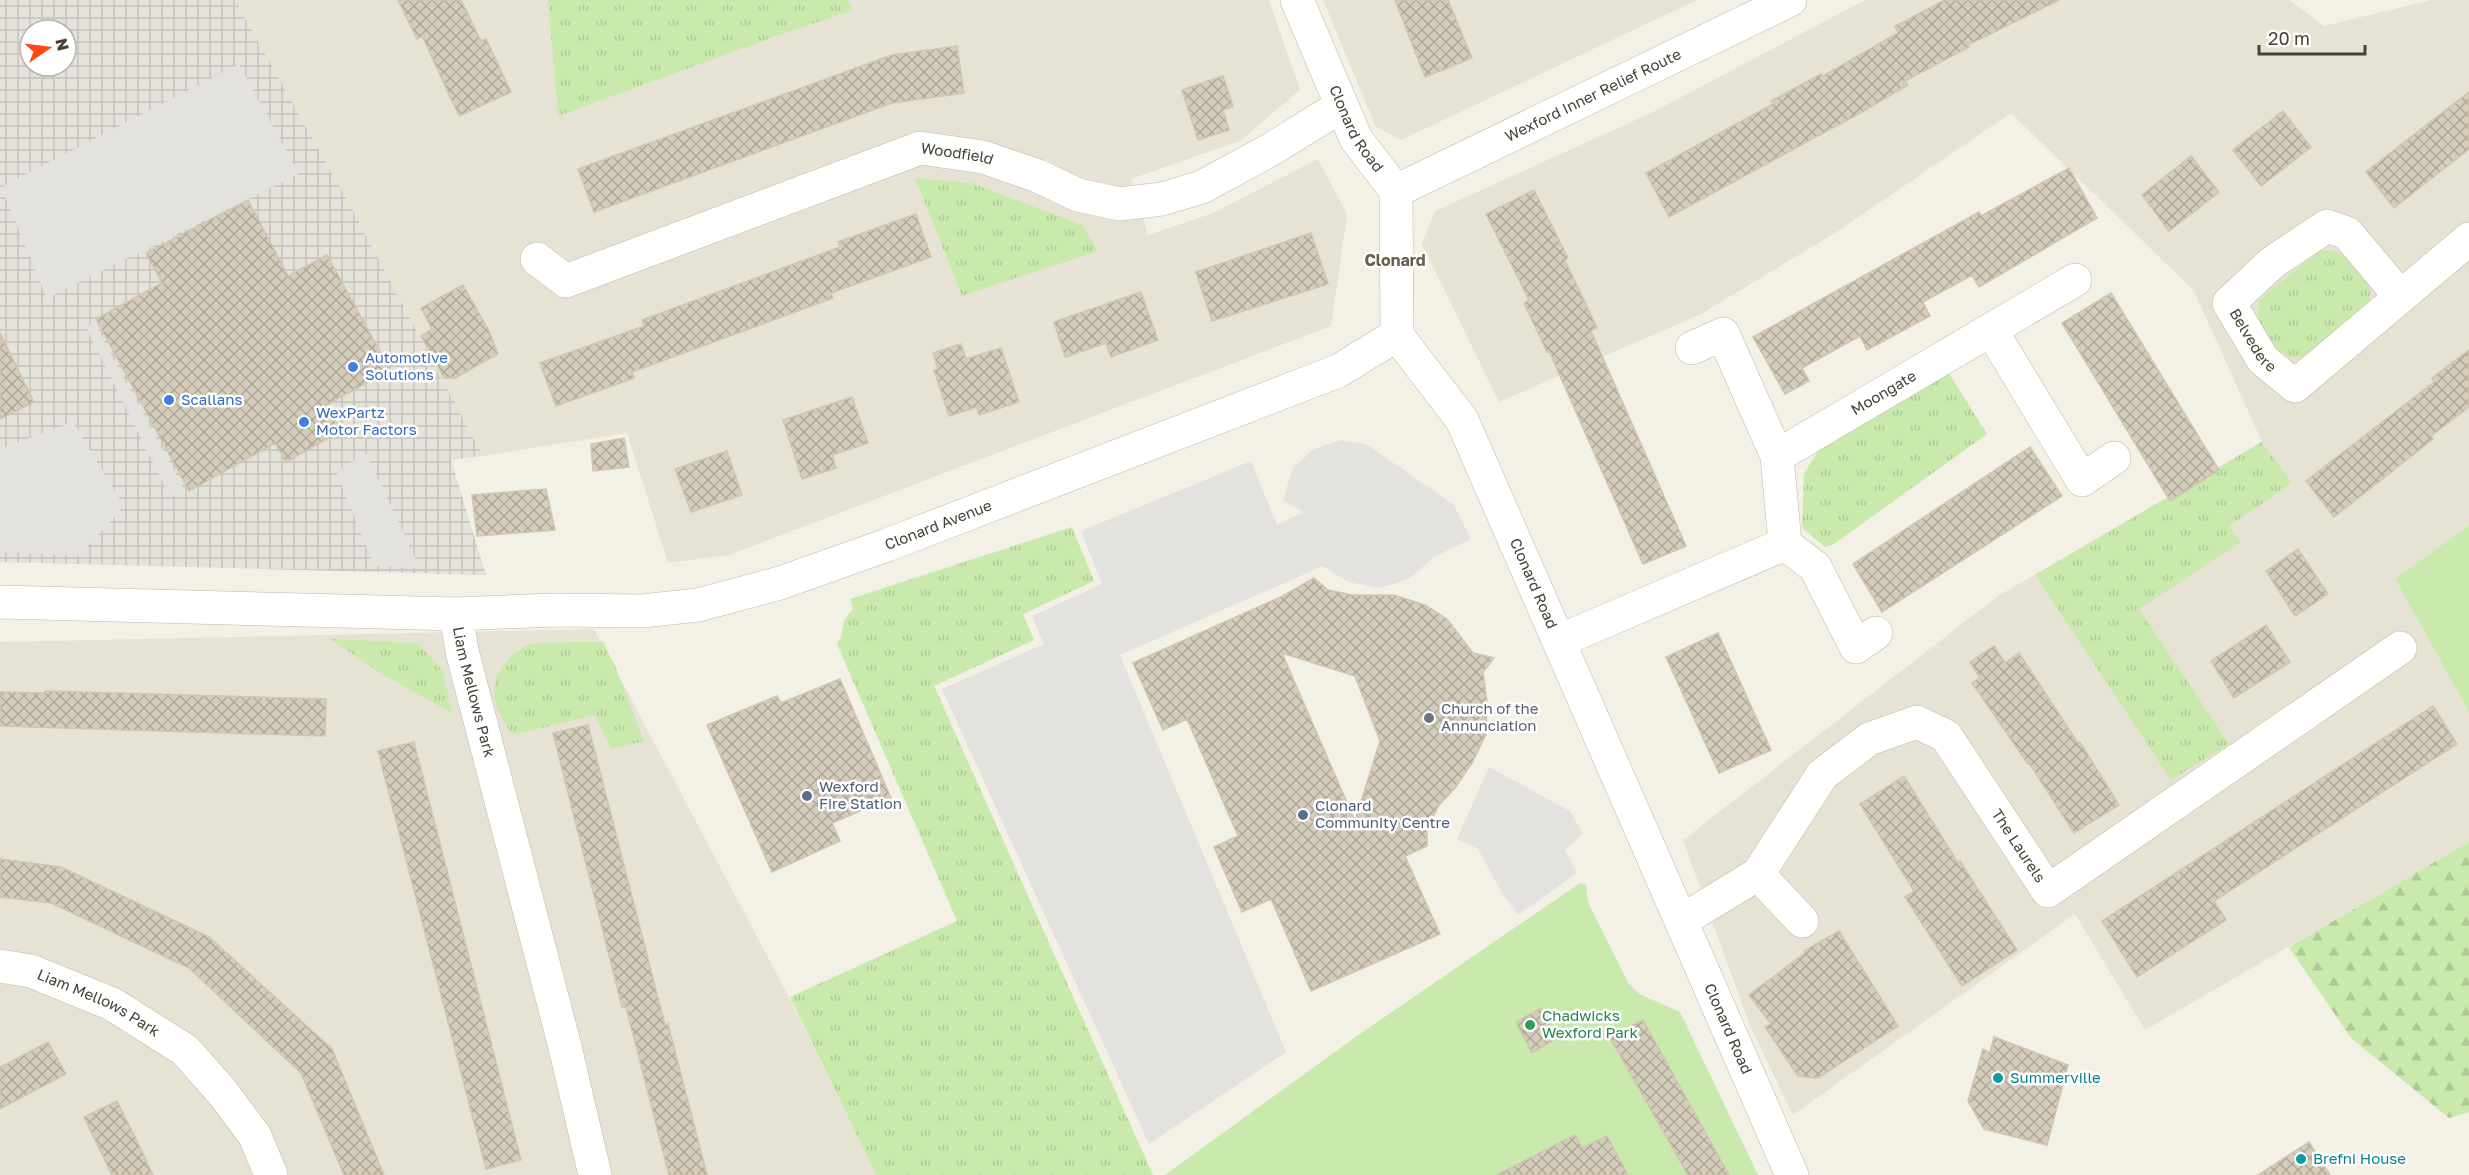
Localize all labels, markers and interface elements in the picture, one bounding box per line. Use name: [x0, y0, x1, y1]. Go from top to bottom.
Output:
north arrow: [18, 18, 78, 78]
scale bar: [2259, 18, 2366, 56]
text: 20 m: [2268, 27, 2310, 49]
text: N: [51, 36, 74, 53]
street label: Wexford Inner Relief Route: [1502, 44, 1684, 145]
street label: Clonard Road: [1326, 82, 1388, 175]
street label: Woodfield: [920, 138, 996, 168]
district label: Clonard: [1364, 250, 1426, 270]
street label: Belvedere: [2226, 305, 2281, 375]
place label: Automotive Solutions: [365, 348, 448, 383]
marker: Automotive Solutions: [346, 360, 360, 374]
street label: Moongate: [1847, 366, 1919, 418]
place label: Scallans: [181, 390, 243, 408]
marker: Scallans: [162, 393, 176, 407]
place label: WexPartz Motor Factors: [316, 403, 417, 438]
marker: WexPartz Motor Factors: [297, 415, 311, 429]
street label: Clonard Avenue: [882, 495, 994, 553]
street label: Clonard Road: [1507, 535, 1562, 631]
street label: Liam Mellows Park: [450, 625, 499, 760]
place label: Church of the Annunciation: [1441, 699, 1539, 734]
marker: Church of the Annunciation: [1422, 711, 1436, 725]
place label: Wexford Fire Station: [819, 777, 902, 812]
marker: Wexford Fire Station: [800, 789, 814, 803]
place label: Clonard Community Centre: [1315, 796, 1450, 831]
street label: The Laurels: [1988, 805, 2050, 886]
marker: Clonard Community Centre: [1296, 808, 1310, 822]
street label: Liam Mellows Park: [35, 965, 164, 1040]
street label: Clonard Road: [1701, 980, 1757, 1076]
place label: Chadwicks Wexford Park: [1542, 1006, 1638, 1041]
marker: Chadwicks Wexford Park: [1523, 1018, 1537, 1032]
place label: Summerville: [2010, 1068, 2101, 1086]
marker: Summerville: [1991, 1071, 2005, 1085]
place label: Brefni House: [2313, 1149, 2406, 1167]
marker: Brefni House: [2294, 1152, 2308, 1166]

